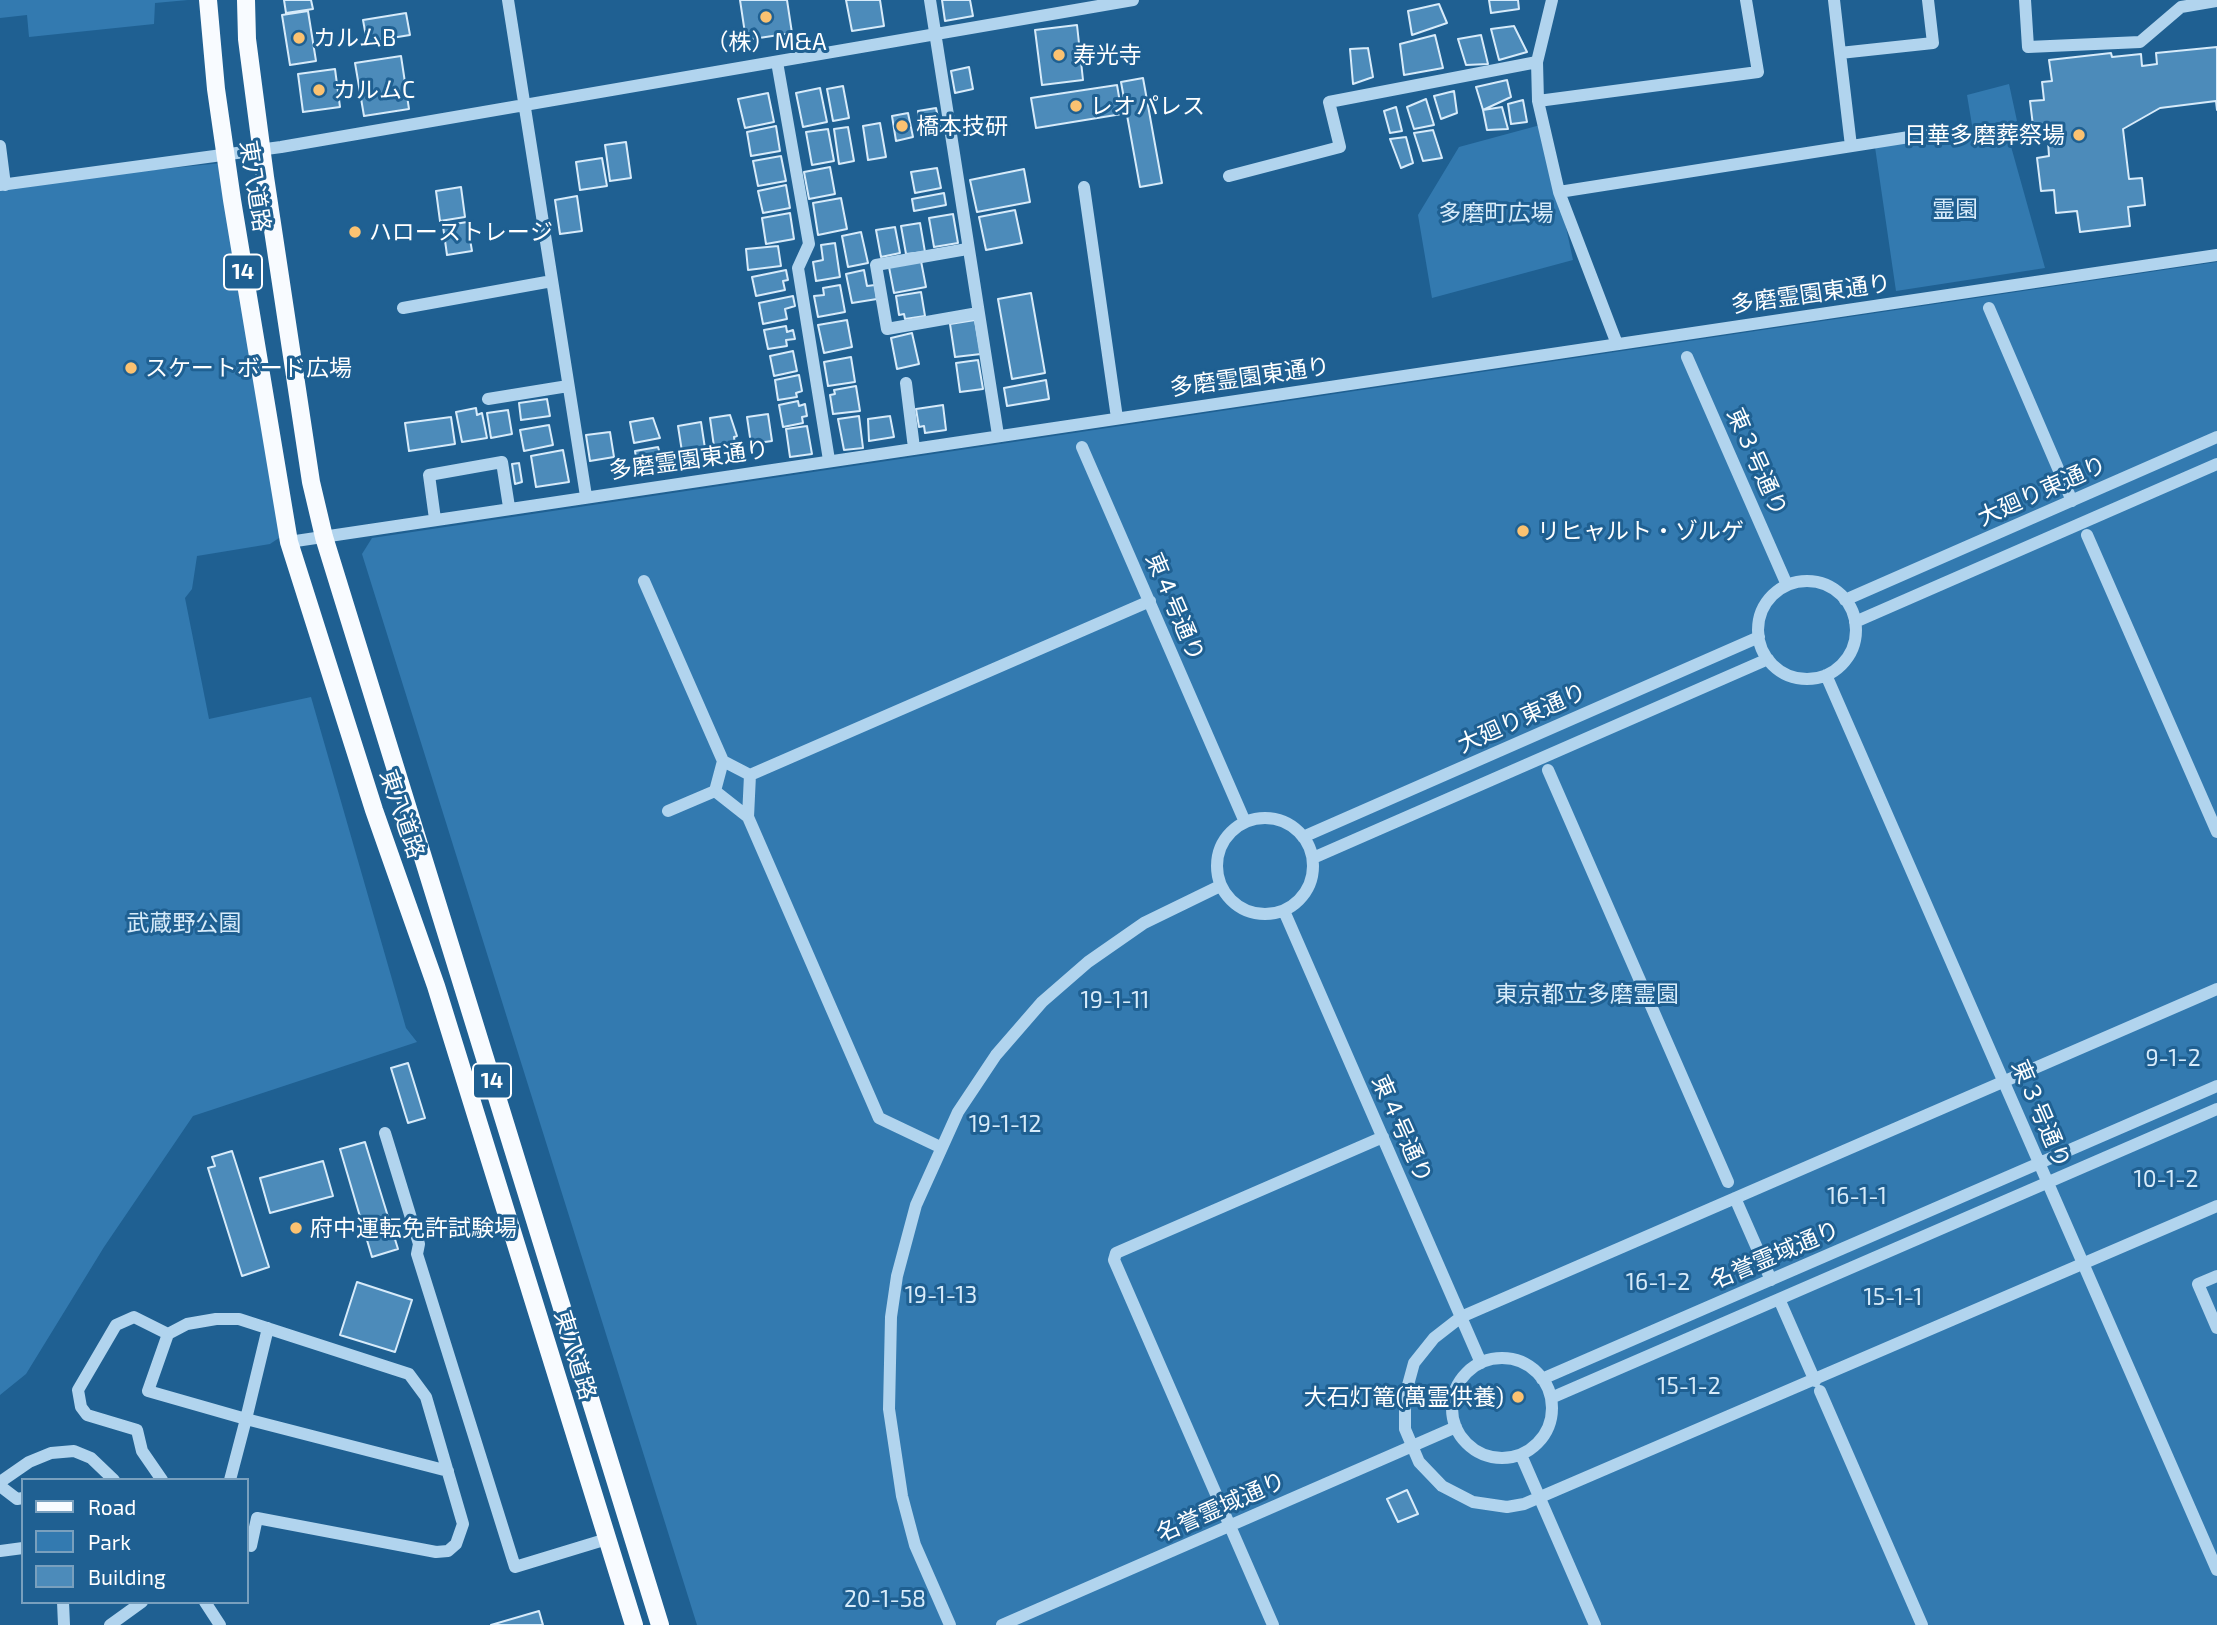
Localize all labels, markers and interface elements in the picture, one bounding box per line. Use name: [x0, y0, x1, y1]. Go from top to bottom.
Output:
marker: （株）M&A: [758, 9, 774, 25]
place label: カルムB: [313, 24, 396, 52]
place label: （株）M&A: [705, 28, 827, 56]
marker: カルムB: [291, 30, 307, 46]
place label: 寿光寺: [1073, 41, 1142, 69]
marker: 寿光寺: [1051, 47, 1067, 63]
place label: カルムC: [333, 76, 415, 104]
marker: カルムC: [311, 82, 327, 98]
place label: レオパレス: [1090, 92, 1205, 120]
marker: レオパレス: [1068, 98, 1084, 114]
place label: 橋本技研: [916, 112, 1008, 140]
marker: 橋本技研: [894, 118, 910, 134]
place label: 日華多磨葬祭場: [1904, 121, 2065, 149]
marker: 日華多磨葬祭場: [2071, 127, 2087, 143]
street label: 東八道路: [234, 138, 276, 234]
park label: 霊園: [1932, 195, 1978, 223]
park label: 多磨町広場: [1439, 199, 1553, 227]
place label: ハローストレージ: [369, 218, 553, 246]
marker: ハローストレージ: [347, 224, 363, 240]
road number: 14: [224, 254, 262, 290]
street label: 多磨霊園東通り: [1729, 269, 1893, 319]
street label: 多磨霊園東通り: [1168, 352, 1332, 402]
place label: スケートボード広場: [145, 354, 352, 382]
marker: スケートボード広場: [123, 360, 139, 376]
street label: 東３号通り: [1721, 404, 1793, 520]
street label: 多磨霊園東通り: [607, 435, 771, 485]
street label: 大廻り東通り: [1973, 450, 2111, 532]
place label: リヒャルト・ゾルゲ: [1537, 517, 1744, 545]
marker: リヒャルト・ゾルゲ: [1515, 523, 1531, 539]
street label: 東４号通り: [1140, 549, 1210, 665]
street label: 大廻り東通り: [1453, 677, 1591, 759]
street label: 東八道路: [374, 766, 430, 862]
park label: 武蔵野公園: [127, 909, 241, 937]
park label: 東京都立多磨霊園: [1495, 980, 1679, 1008]
park label: 19-1-11: [1081, 986, 1149, 1014]
park label: 9-1-2: [2145, 1044, 2201, 1072]
street label: 東３号通り: [2006, 1056, 2076, 1172]
road number: 14: [473, 1064, 511, 1098]
street label: 東４号通り: [1366, 1071, 1438, 1187]
park label: 19-1-12: [969, 1110, 1041, 1138]
park label: 10-1-2: [2133, 1165, 2199, 1193]
park label: 16-1-1: [1827, 1182, 1887, 1210]
place label: 府中運転免許試験場: [310, 1214, 517, 1242]
street label: 名誉霊域通り: [1706, 1215, 1844, 1295]
marker: 府中運転免許試験場: [288, 1220, 304, 1236]
park label: 16-1-2: [1626, 1268, 1690, 1296]
park label: 19-1-13: [905, 1281, 977, 1309]
park label: 15-1-1: [1864, 1283, 1922, 1311]
street label: 東八道路: [548, 1307, 602, 1403]
park label: 15-1-2: [1657, 1372, 1721, 1400]
place label: 大石灯篭(萬霊供養): [1303, 1383, 1504, 1411]
marker: 大石灯篭(萬霊供養): [1510, 1389, 1526, 1405]
street label: 名誉霊域通り: [1152, 1466, 1290, 1548]
legend: [21, 1478, 248, 1604]
text: Road: [88, 1494, 136, 1519]
text: Park: [88, 1529, 131, 1554]
text: Building: [88, 1564, 166, 1589]
park label: 20-1-58: [844, 1585, 926, 1613]

